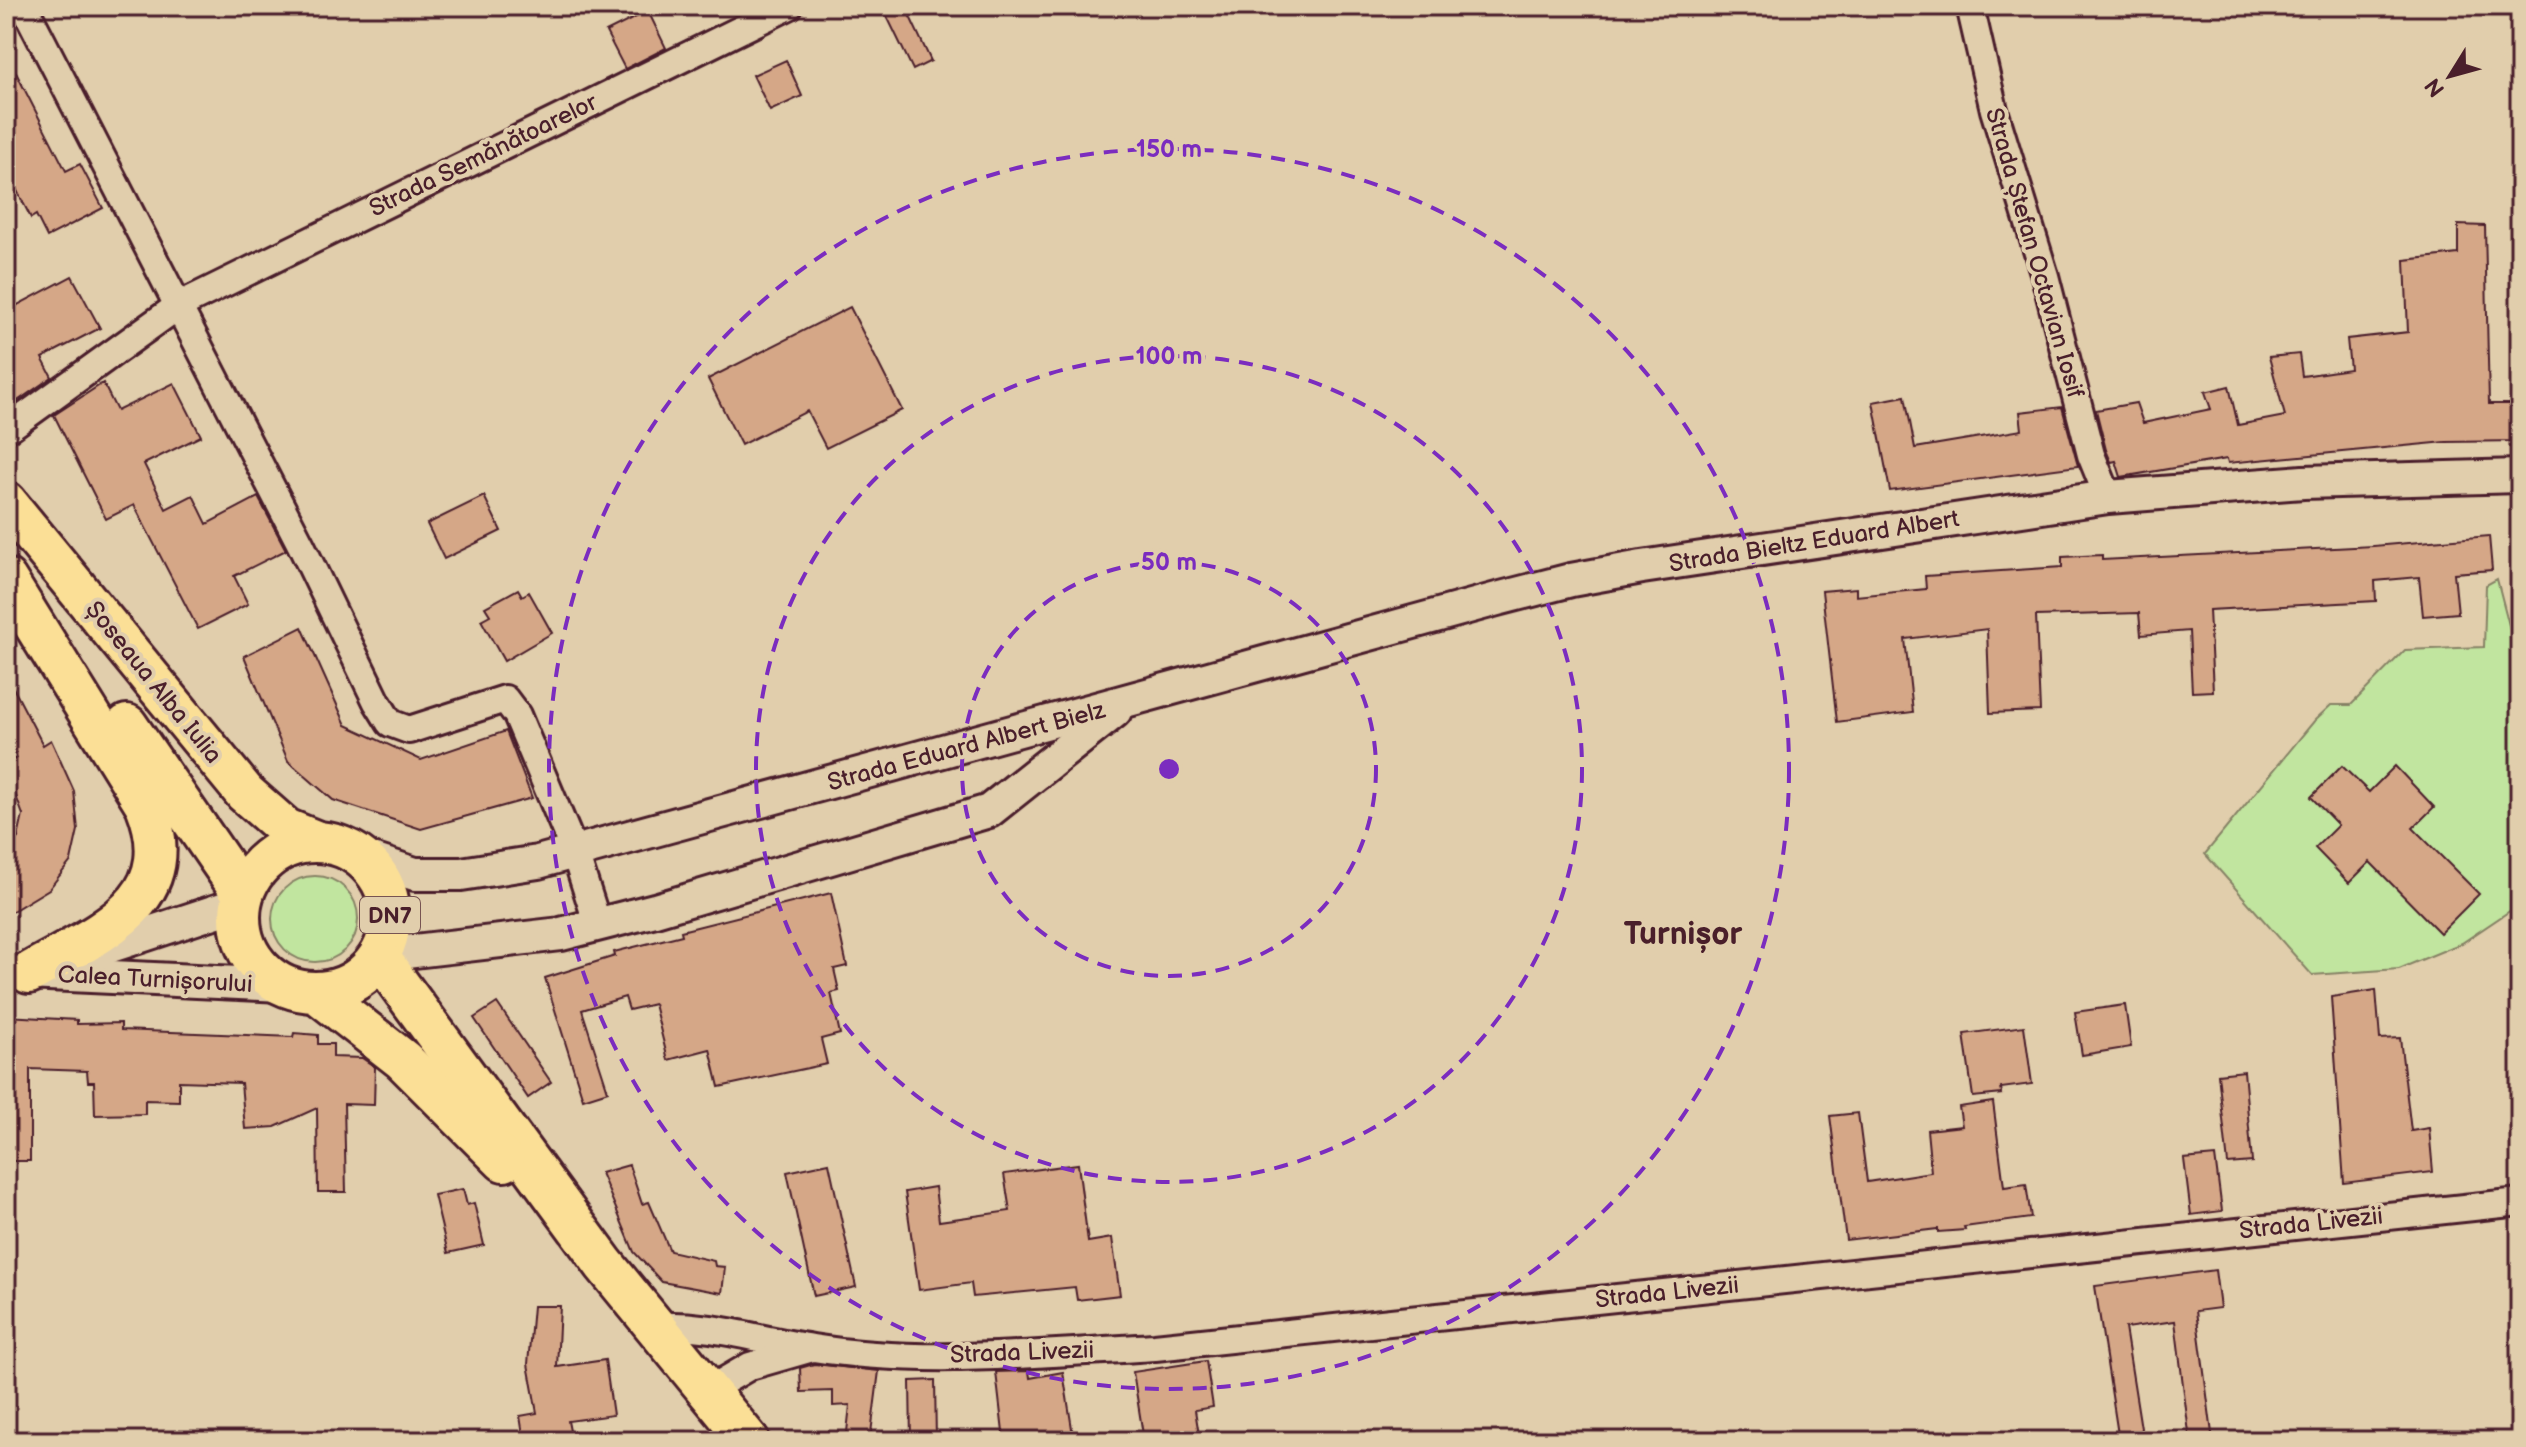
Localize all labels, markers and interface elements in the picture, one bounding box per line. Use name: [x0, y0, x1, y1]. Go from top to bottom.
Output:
north arrow: [2410, 36, 2490, 116]
text: N: [2419, 72, 2451, 102]
street label: Strada Semănătoarelor: [364, 87, 602, 223]
street label: Strada Ștefan Octavian Iosif: [1979, 105, 2090, 402]
text: 150 m: [1136, 135, 1202, 164]
text: 100 m: [1136, 342, 1202, 371]
street label: Strada Bieltz Eduard Albert: [1667, 504, 1962, 579]
text: 50 m: [1141, 548, 1197, 577]
street label: Șoseaua Alba Iulia: [79, 595, 228, 769]
street label: Strada Eduard Albert Bielz: [824, 695, 1109, 798]
centre of rings: [1155, 755, 1183, 783]
road number: DN7: [360, 897, 420, 933]
district label: Turnișor: [1624, 915, 1742, 954]
street label: Calea Turnișorului: [57, 960, 253, 999]
street label: Strada Livezii: [2238, 1202, 2384, 1245]
street label: Strada Livezii: [1594, 1271, 1740, 1314]
street label: Strada Livezii: [949, 1335, 1095, 1370]

